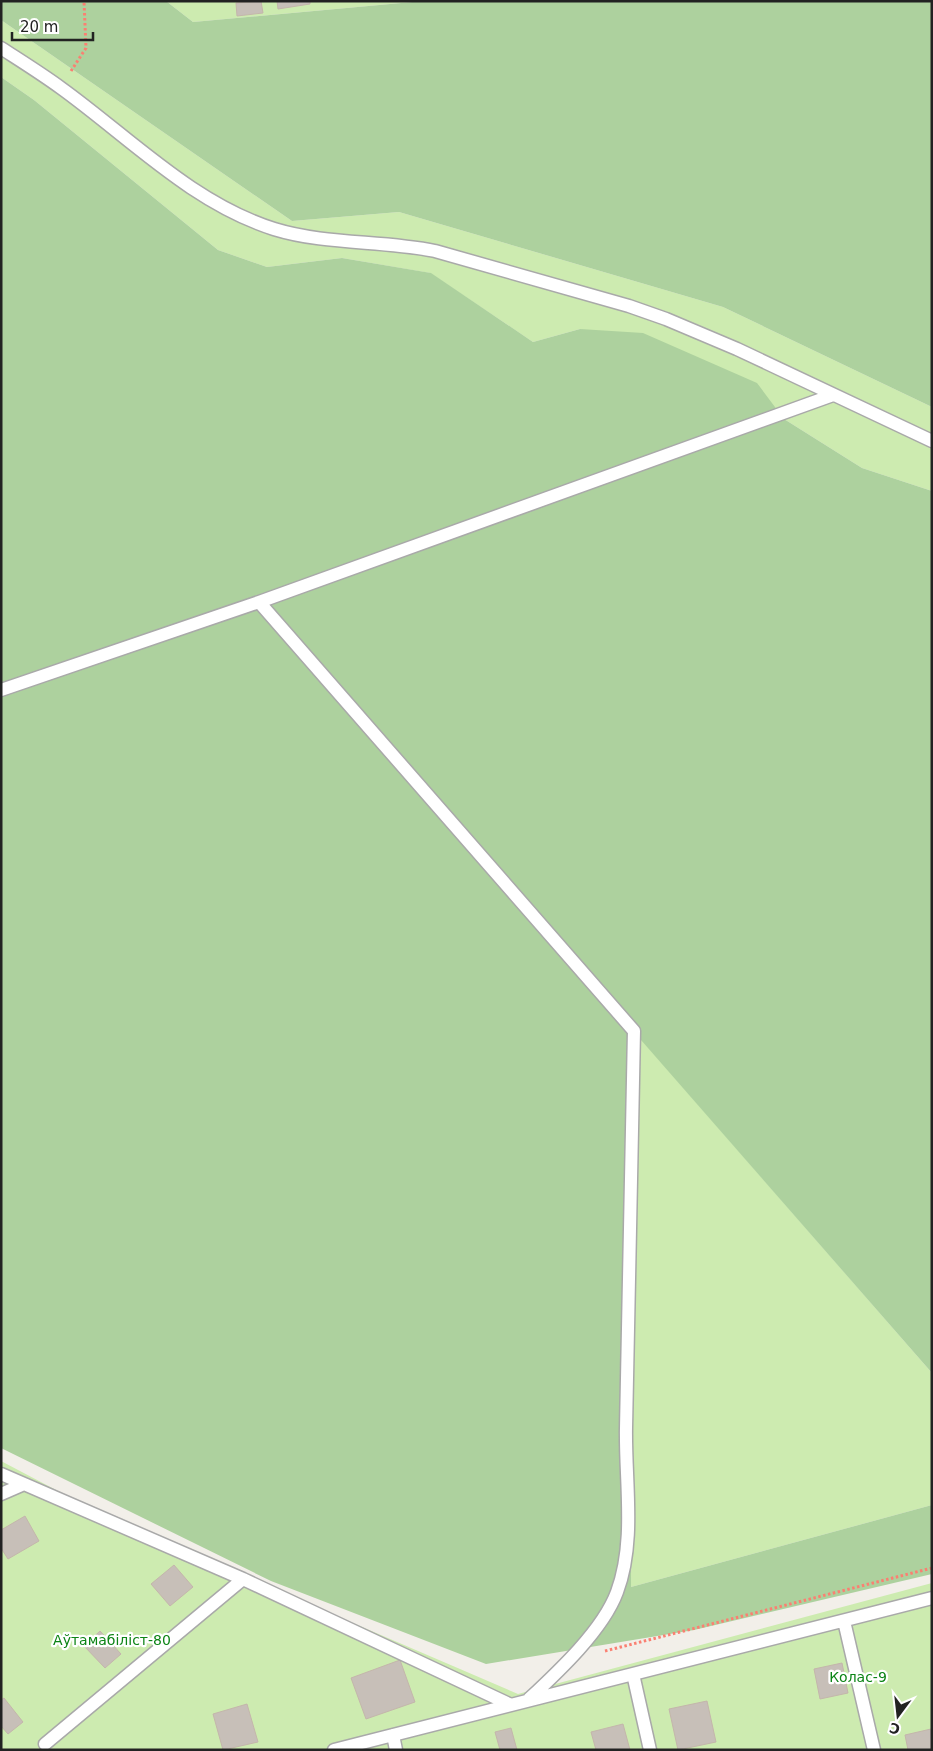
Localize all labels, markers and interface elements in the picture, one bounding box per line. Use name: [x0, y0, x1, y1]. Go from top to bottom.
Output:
scale bar: [12, 10, 94, 42]
text: 20 m: [20, 18, 58, 36]
park label: Аўтамабіліст-80: [53, 1632, 171, 1648]
park label: Колас-9: [829, 1669, 887, 1685]
north arrow: [873, 1691, 923, 1741]
text: С: [888, 1719, 902, 1738]

